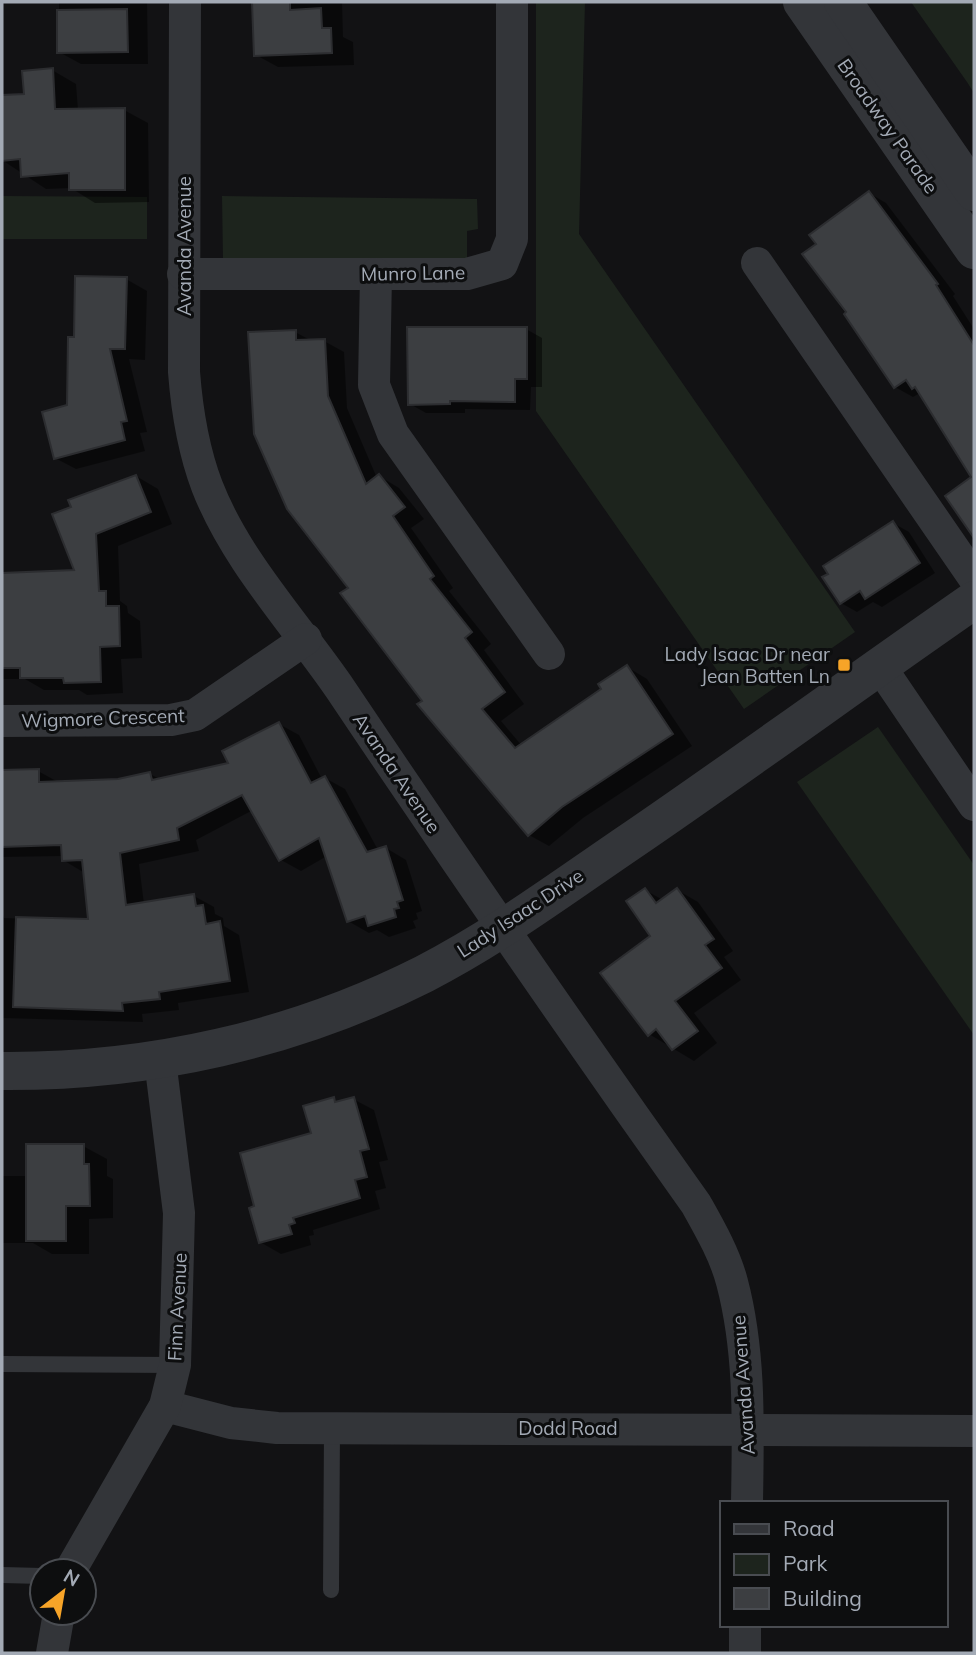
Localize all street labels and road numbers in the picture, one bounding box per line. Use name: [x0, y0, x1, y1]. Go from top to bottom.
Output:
street label: Broadway Parade: [832, 54, 944, 198]
street label: Avanda Avenue: [172, 176, 196, 316]
street label: Munro Lane: [361, 260, 465, 286]
street label: Wigmore Crescent: [21, 703, 186, 733]
street label: Avanda Avenue: [348, 708, 446, 838]
street label: Lady Isaac Drive: [452, 863, 588, 963]
street label: Finn Avenue: [162, 1252, 192, 1362]
street label: Avanda Avenue: [726, 1314, 760, 1456]
street label: Dodd Road: [518, 1416, 618, 1440]

